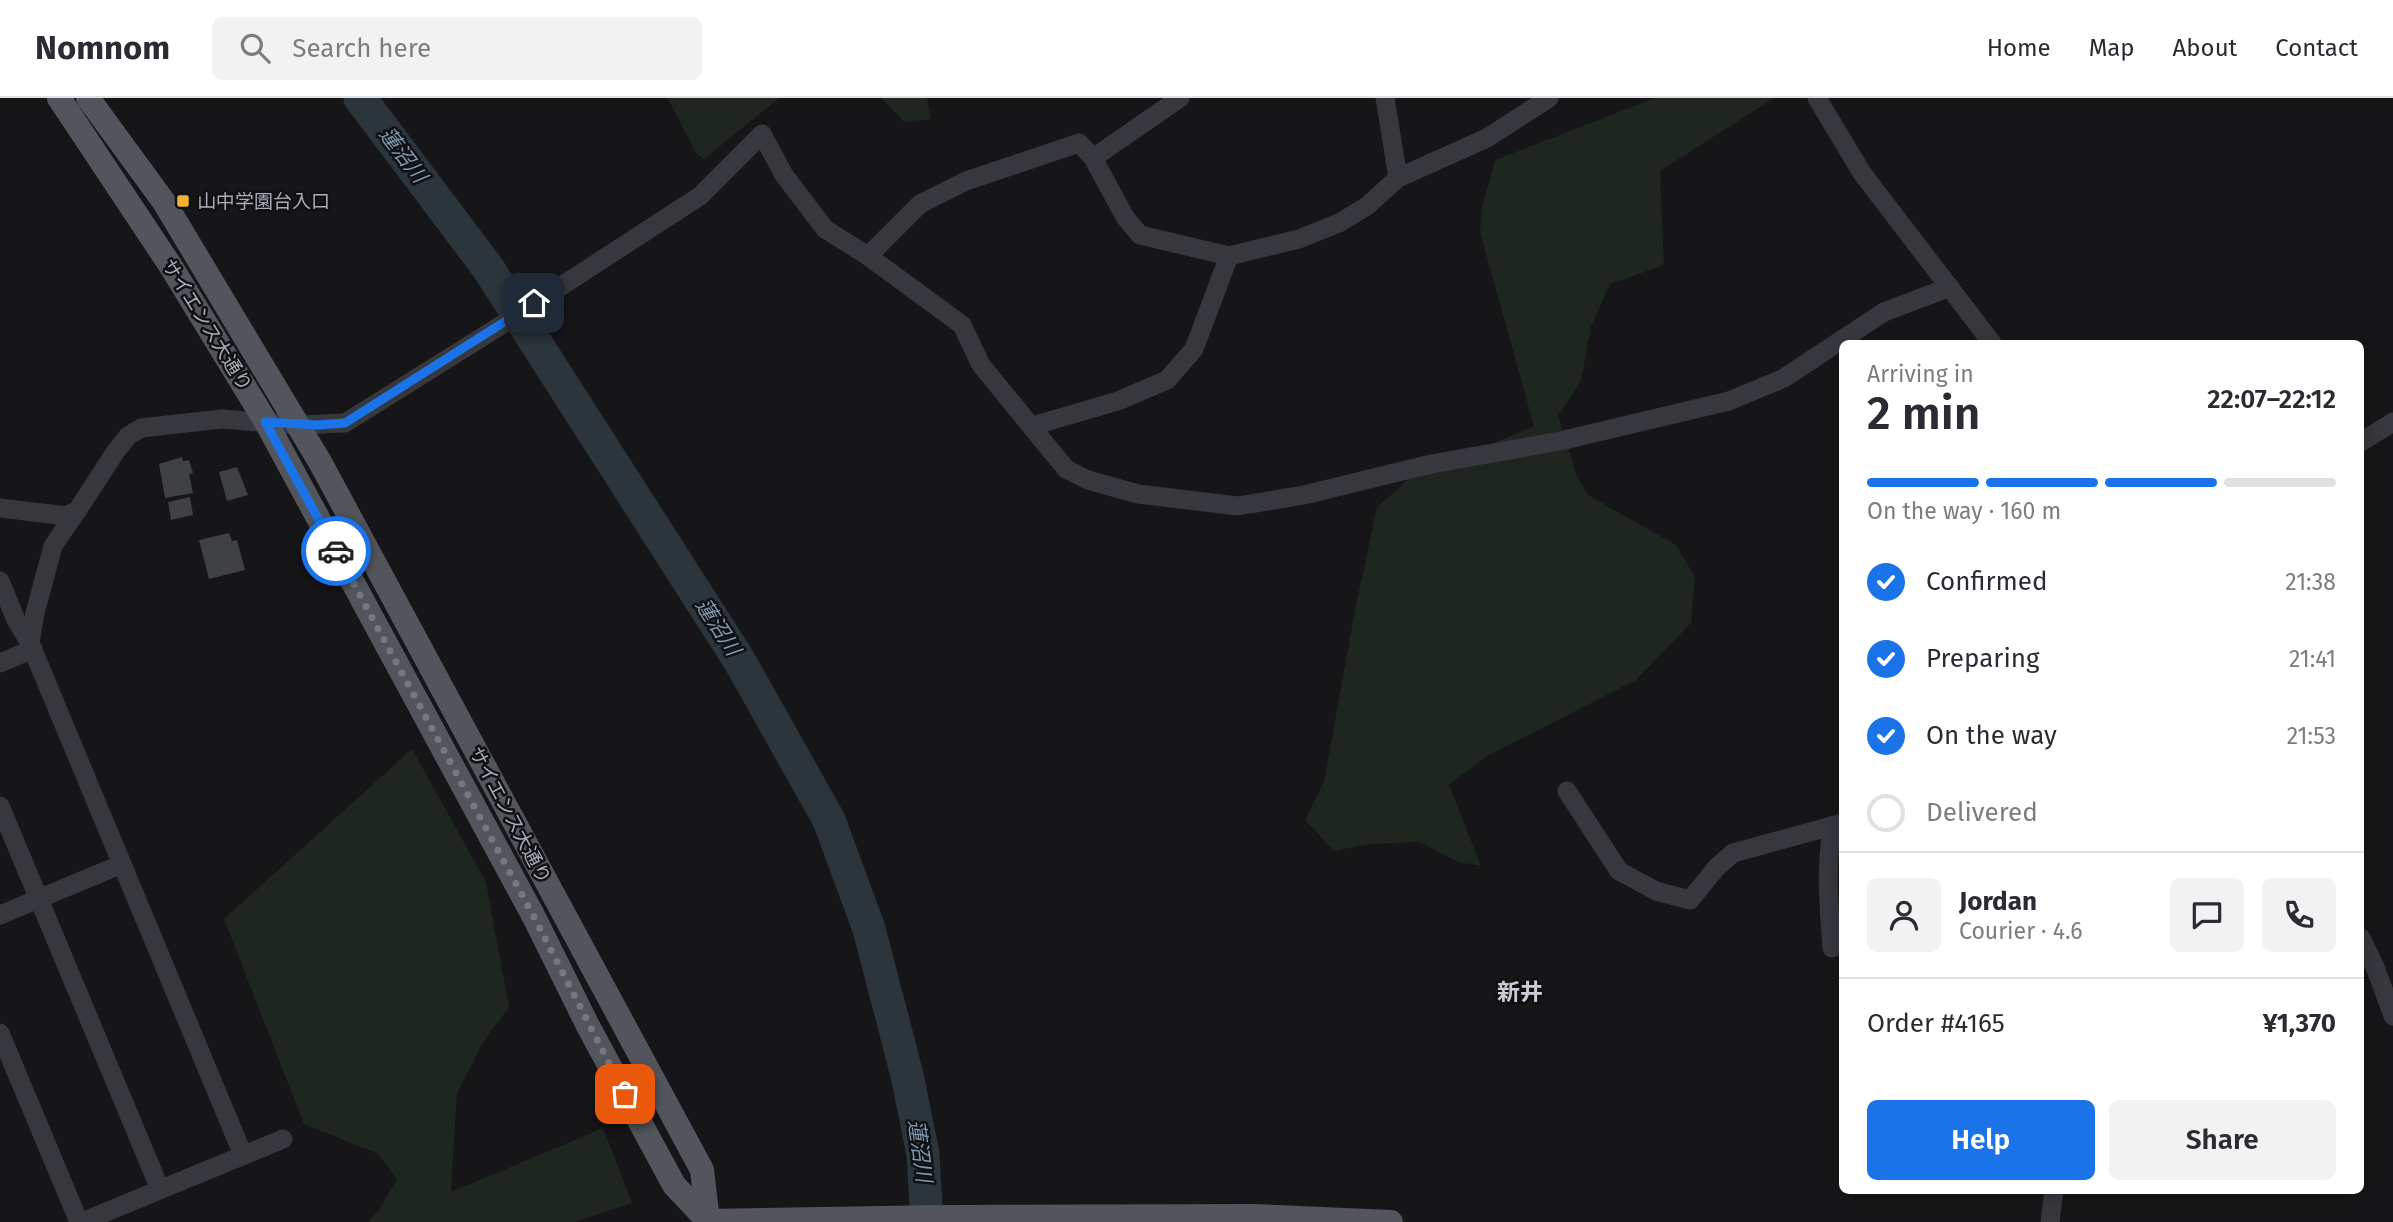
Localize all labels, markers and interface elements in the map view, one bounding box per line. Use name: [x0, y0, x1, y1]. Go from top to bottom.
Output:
search box: [212, 17, 702, 80]
text: Nomnom: [35, 28, 170, 68]
icon: search: [236, 29, 274, 67]
text: Search here: [292, 33, 431, 64]
text: Home: [1987, 34, 2051, 62]
text: Map: [2089, 34, 2135, 62]
text: About: [2173, 34, 2237, 62]
text: Contact: [2275, 34, 2358, 62]
water label: 蓮沼川: [374, 122, 434, 190]
place label: 山中学園台入口: [197, 190, 330, 213]
marker: 山中学園台入口: [175, 193, 191, 209]
street label: サイエンス大通り: [157, 255, 257, 395]
pin: [504, 273, 564, 333]
icon: home: [515, 284, 553, 322]
text: Arriving in: [1867, 360, 1974, 388]
text: 22:07–22:12: [2207, 384, 2336, 415]
text: 2 min: [1867, 386, 1980, 441]
text: On the way · 160 m: [1867, 497, 2061, 525]
courier: [301, 516, 371, 586]
icon: car: [317, 532, 355, 570]
icon: check: [1867, 563, 1905, 601]
text: Confirmed: [1926, 566, 2047, 597]
text: 21:38: [2285, 568, 2336, 596]
water label: 蓮沼川: [690, 594, 747, 662]
icon: check: [1867, 640, 1905, 678]
text: Preparing: [1926, 643, 2039, 674]
text: 21:41: [2289, 645, 2336, 673]
icon: check: [1867, 717, 1905, 755]
text: On the way: [1926, 720, 2057, 751]
text: 21:53: [2287, 722, 2336, 750]
street label: サイエンス大通り: [464, 743, 556, 887]
text: Delivered: [1926, 797, 2038, 828]
button: person: [1867, 878, 1941, 952]
button: chat: [2170, 878, 2244, 952]
button: phone: [2262, 878, 2336, 952]
text: Jordan: [1959, 886, 2037, 917]
text: Courier · 4.6: [1959, 917, 2083, 945]
district label: 新井: [1497, 978, 1543, 1006]
text: Order #4165: [1867, 1008, 2005, 1039]
text: ¥1,370: [2263, 1008, 2336, 1039]
pin: [595, 1064, 655, 1124]
icon: bag: [606, 1075, 644, 1113]
button: Help: [1867, 1100, 2095, 1180]
button: Share: [2109, 1100, 2336, 1180]
water label: 蓮沼川: [903, 1118, 938, 1186]

